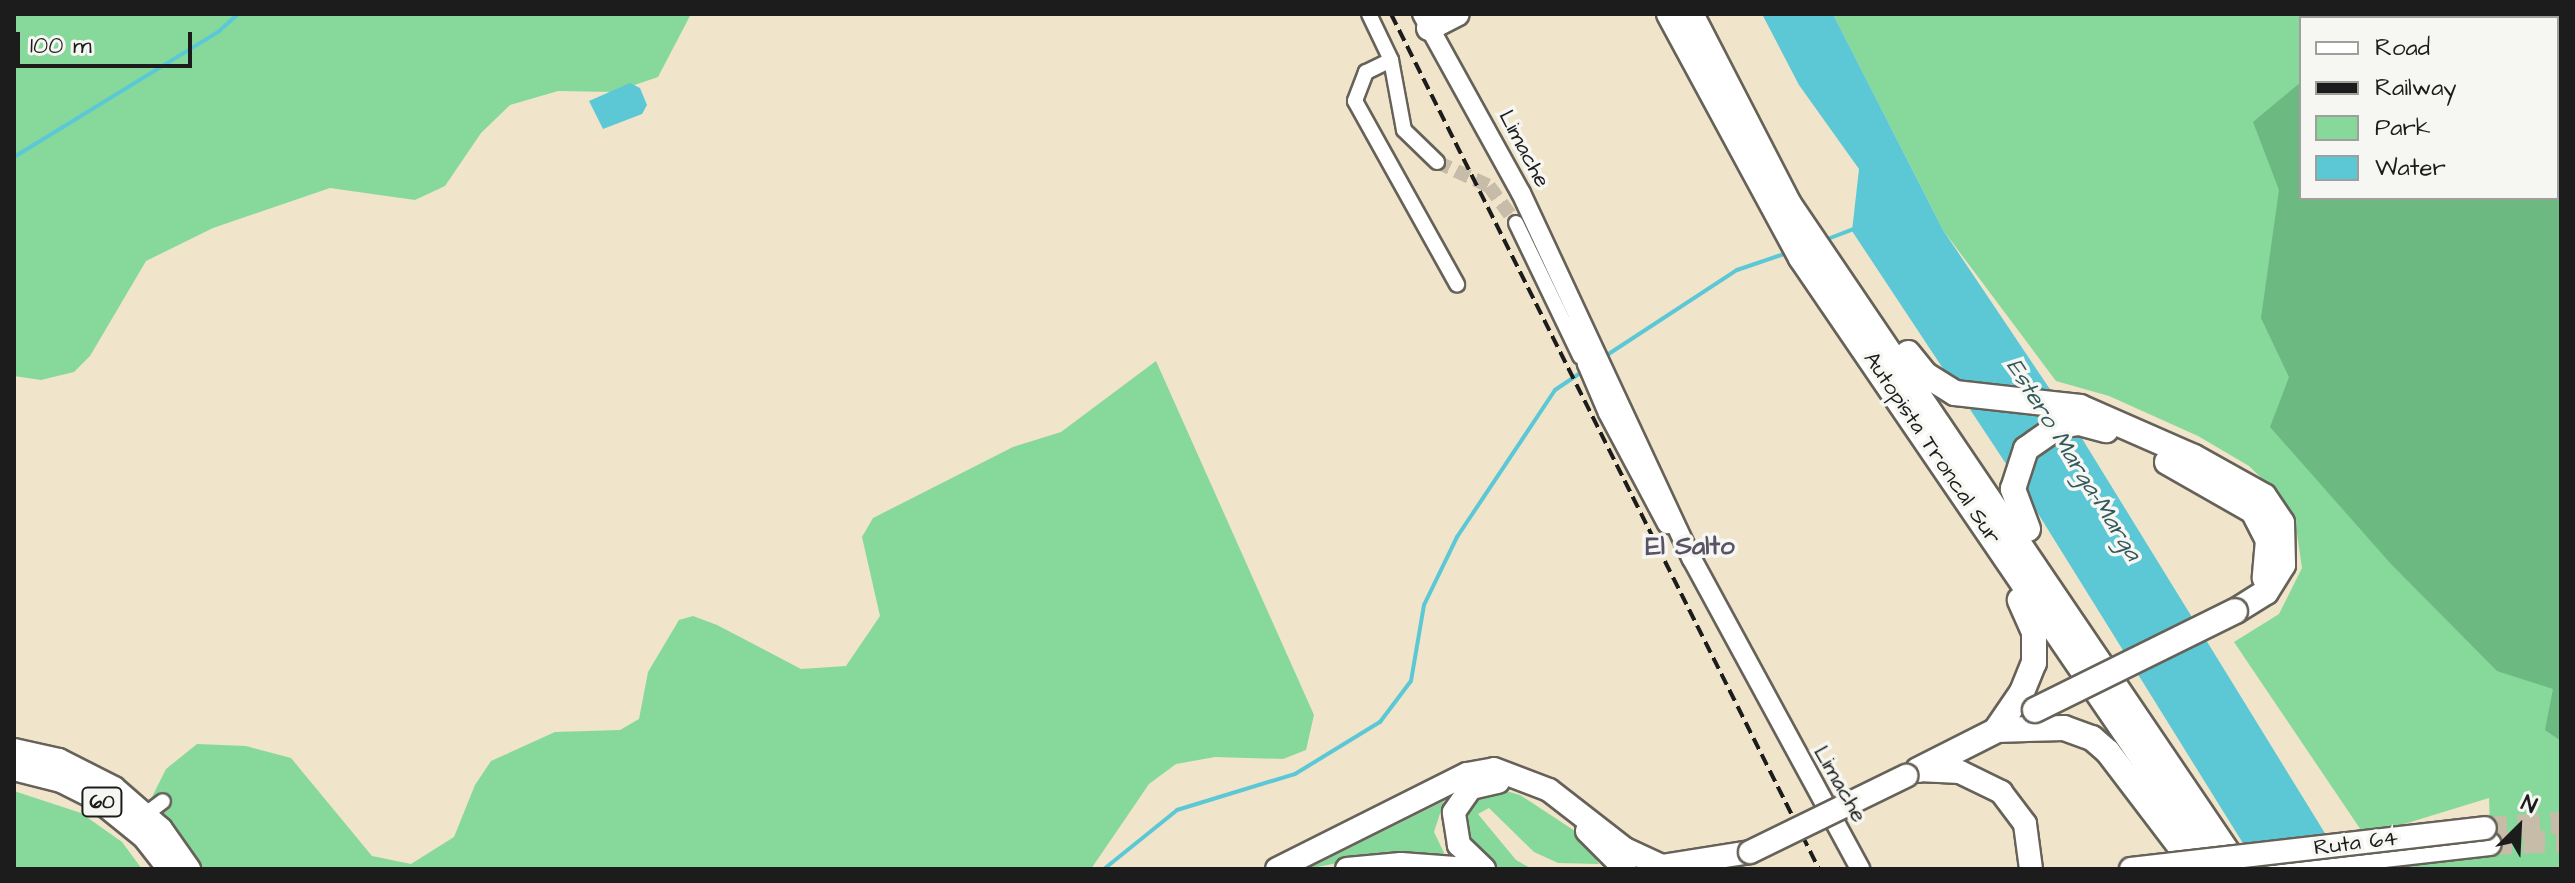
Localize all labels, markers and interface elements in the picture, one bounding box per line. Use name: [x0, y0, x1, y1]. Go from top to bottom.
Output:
scale bar: [20, 16, 196, 66]
legend: [2299, 16, 2559, 200]
text: 100 m: [30, 29, 92, 63]
text: Road: [2375, 31, 2430, 65]
text: Railway: [2375, 71, 2457, 105]
street label: Limache: [1493, 106, 1555, 192]
text: Park: [2375, 111, 2431, 145]
text: Water: [2375, 151, 2446, 185]
street label: Autopista Troncal Sur: [1858, 347, 2006, 549]
water label: Estero Marga-Marga: [1999, 354, 2147, 566]
district label: El Salto: [1645, 531, 1735, 563]
street label: Limache: [1808, 741, 1872, 827]
road number: 60: [80, 786, 124, 818]
north arrow: [2479, 787, 2559, 867]
text: N: [2516, 788, 2542, 822]
street label: Ruta 64: [2312, 825, 2400, 861]

